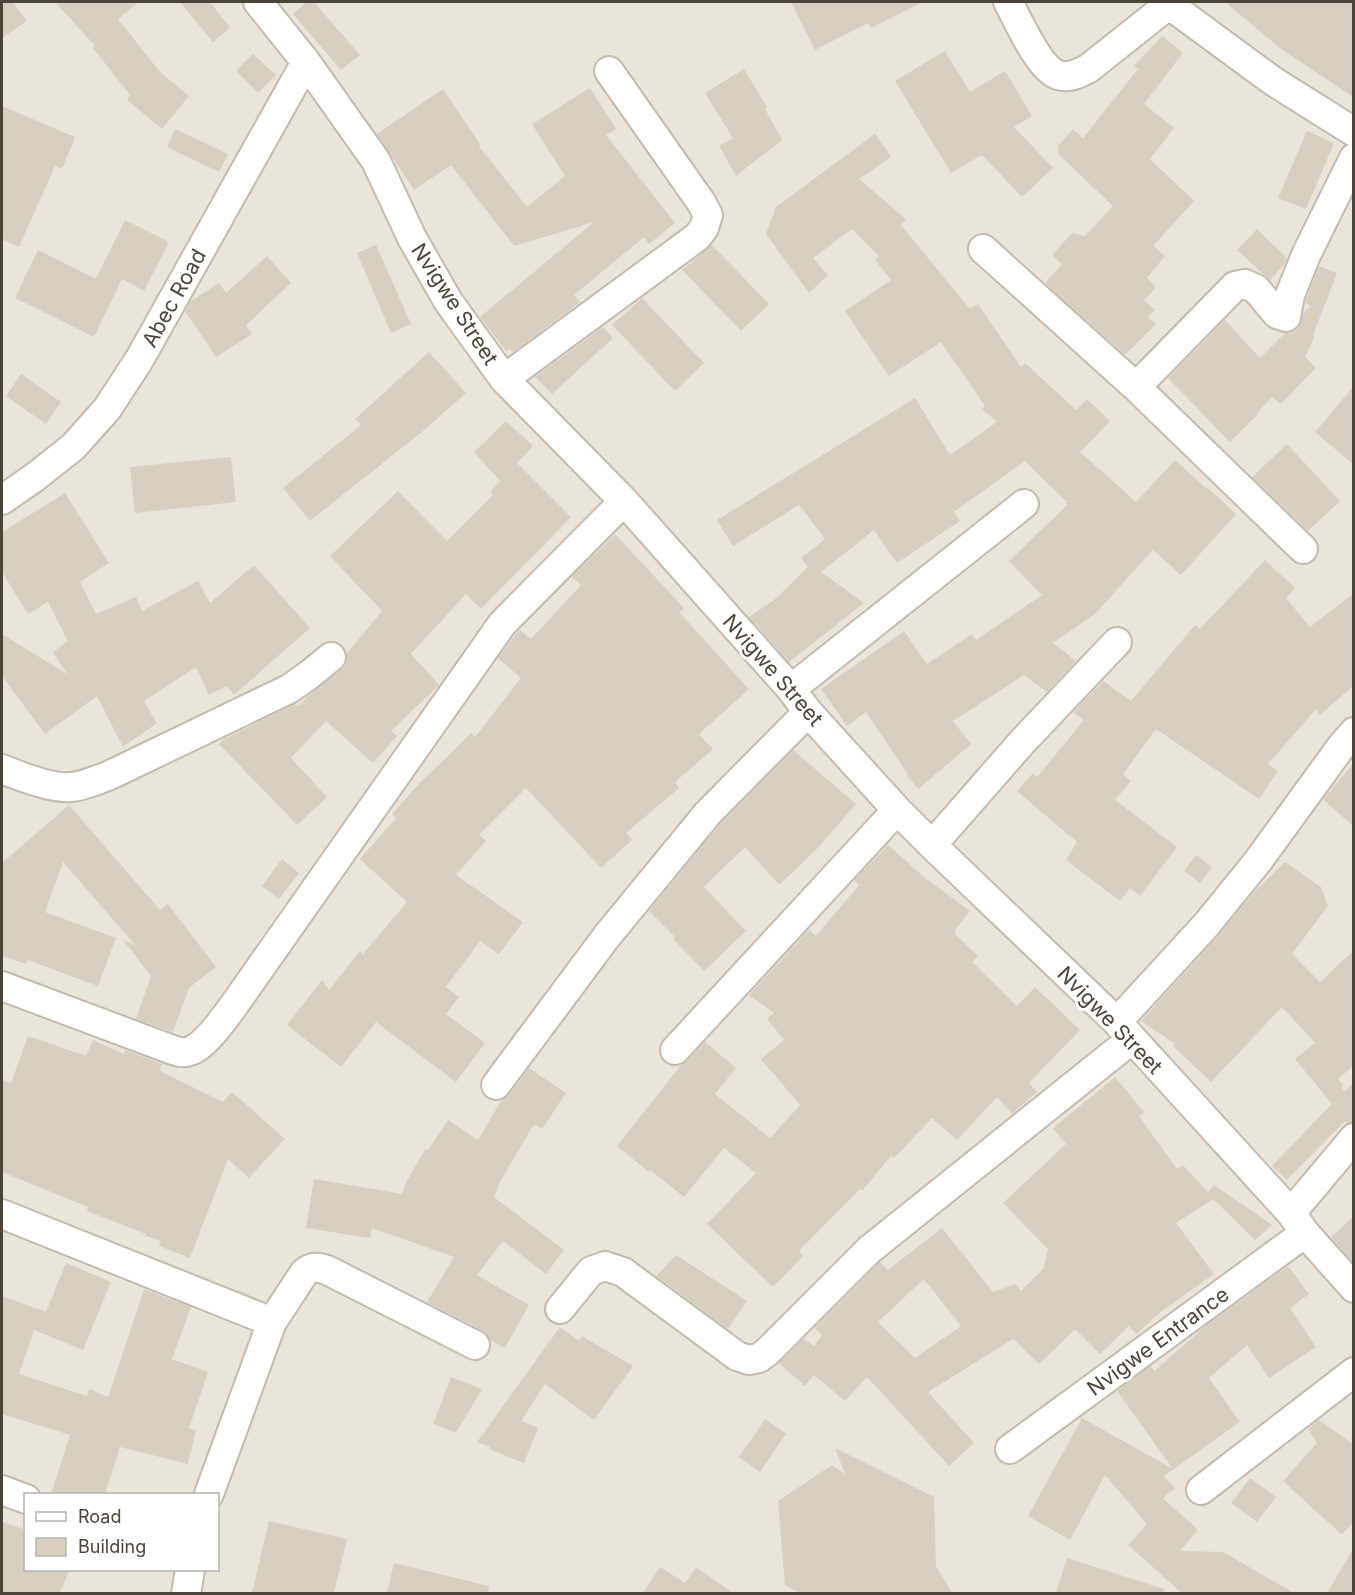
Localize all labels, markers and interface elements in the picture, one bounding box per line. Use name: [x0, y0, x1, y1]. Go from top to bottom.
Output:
street label: Nvigwe Street: [406, 239, 504, 370]
street label: Abec Road: [137, 245, 211, 351]
street label: Nvigwe Street: [718, 609, 828, 731]
street label: Nvigwe Street: [1052, 961, 1168, 1079]
street label: Nvigwe Entrance: [1082, 1281, 1234, 1401]
legend: [24, 1493, 219, 1571]
text: Road: [78, 1506, 121, 1527]
text: Building: [78, 1536, 146, 1557]

